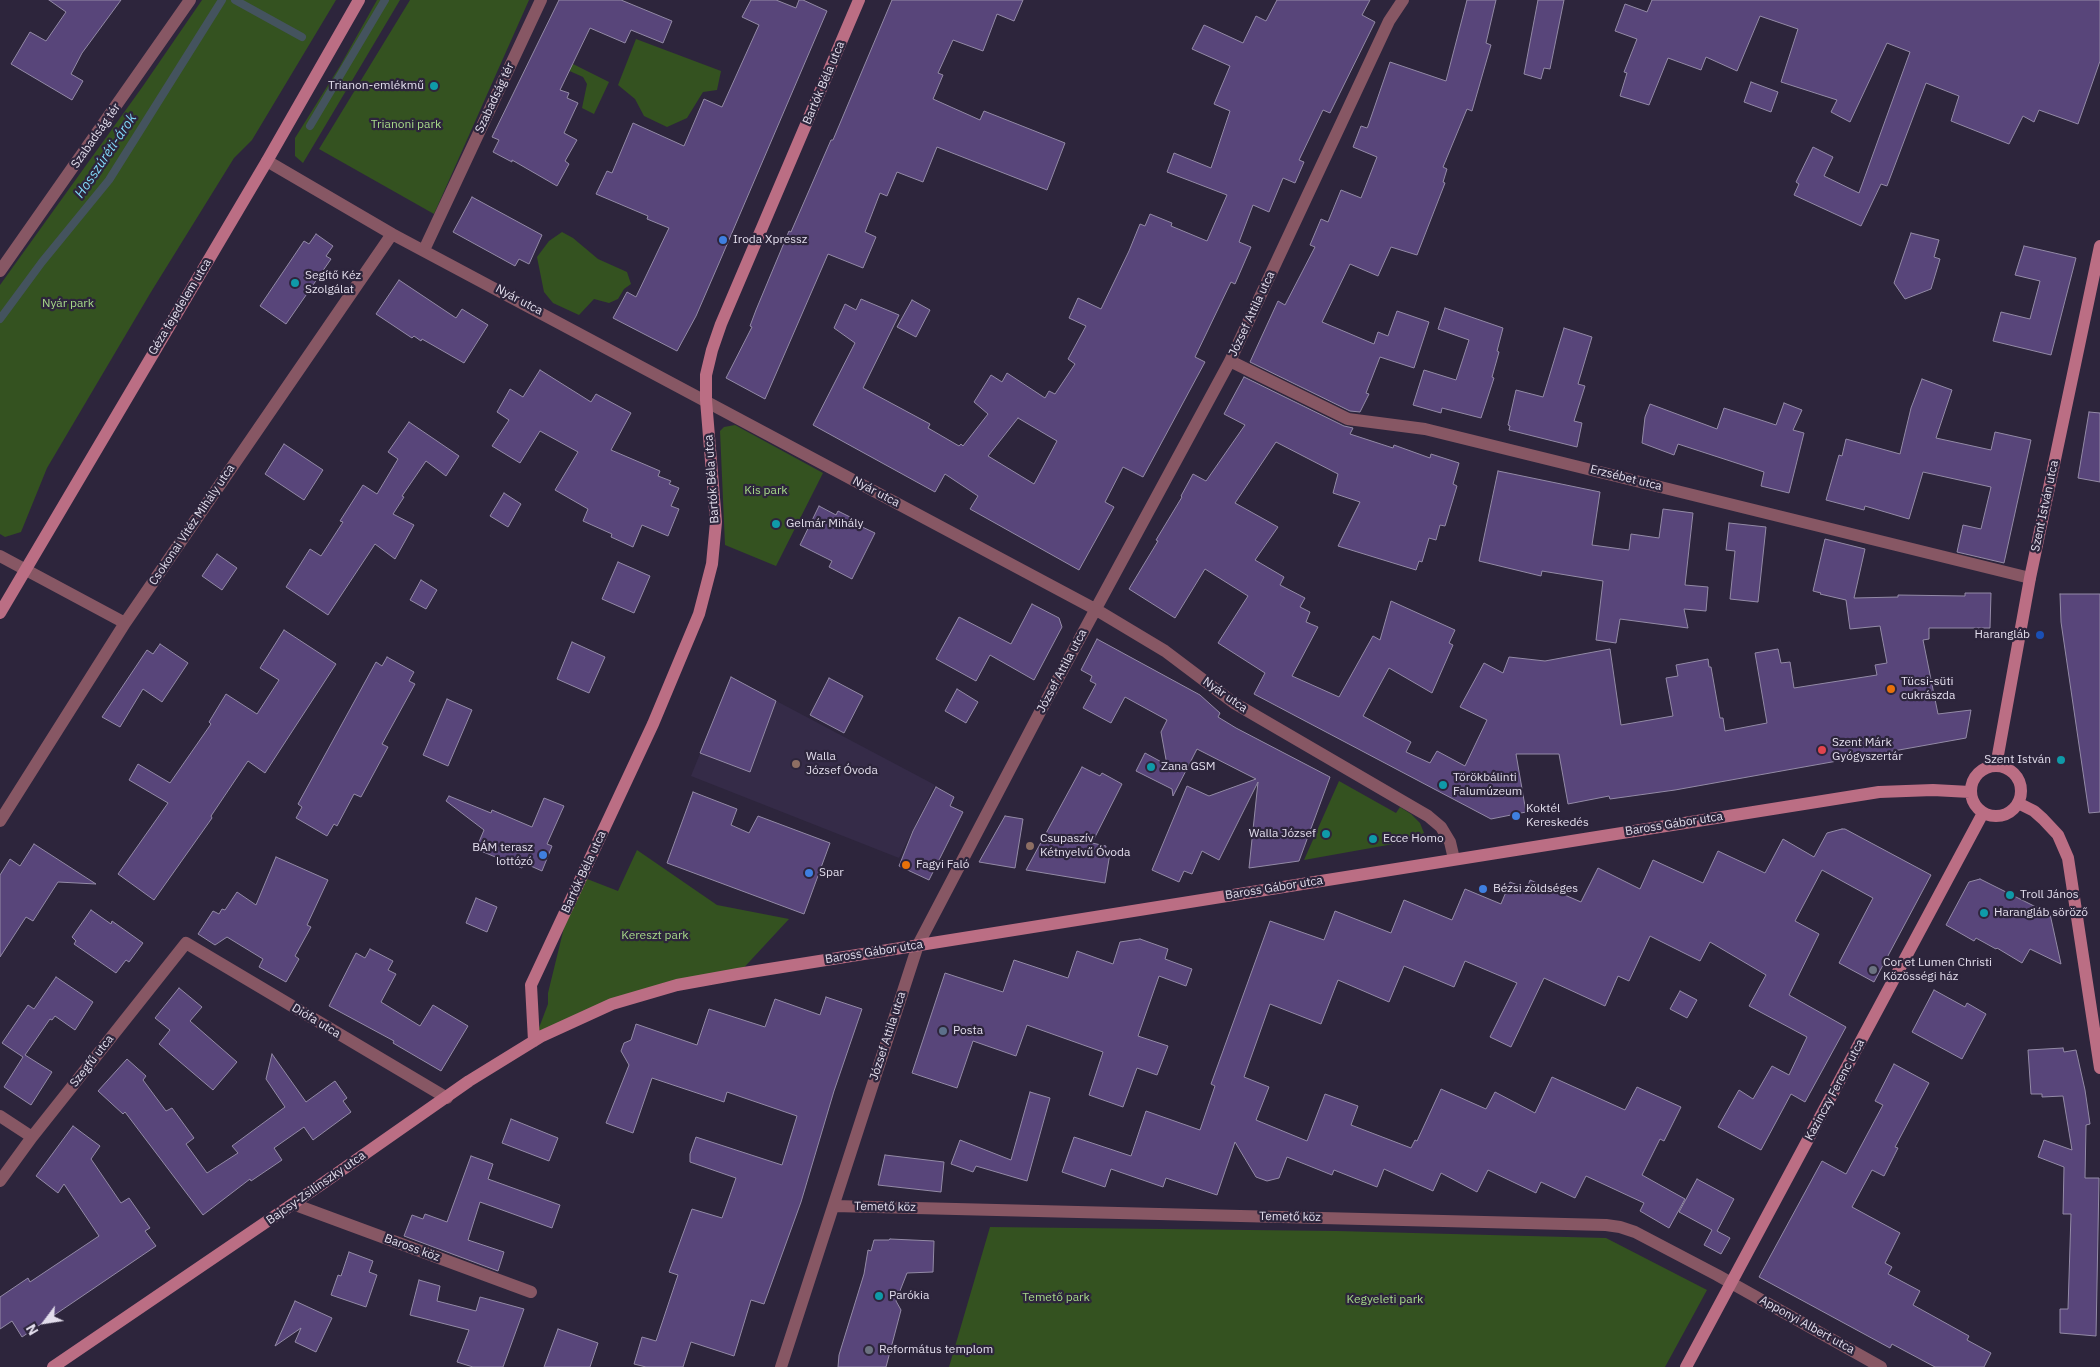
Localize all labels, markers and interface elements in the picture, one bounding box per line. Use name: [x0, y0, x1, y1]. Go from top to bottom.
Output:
street label: Bartók Béla utca: [800, 39, 848, 127]
street label: Szabadság tér: [472, 61, 518, 135]
place label: Trianon-emlékmű: [328, 79, 424, 93]
marker: Trianon-emlékmű: [428, 80, 440, 92]
street label: Szabadság tér: [68, 101, 124, 171]
water label: Hosszúréti-árok: [72, 111, 140, 201]
park label: Trianoni park: [371, 118, 441, 132]
place label: Iroda Xpressz: [733, 233, 807, 247]
marker: Iroda Xpressz: [717, 234, 729, 246]
street label: Géza fejedelem utca: [146, 256, 214, 358]
place label: Segítő Kéz Szolgálat: [305, 269, 361, 297]
street label: József Attila utca: [1226, 269, 1278, 359]
marker: Segítő Kéz Szolgálat: [289, 277, 301, 289]
street label: Nyár utca: [493, 282, 545, 318]
park label: Nyár park: [42, 297, 94, 311]
street label: Bartók Béla utca: [702, 434, 722, 524]
street label: Szent István utca: [2028, 459, 2062, 553]
street label: Csokonai Vitéz Mihály utca: [146, 462, 238, 588]
street label: Erzsébet utca: [1589, 462, 1663, 494]
street label: Nyár utca: [850, 474, 902, 510]
park label: Kis park: [744, 484, 788, 498]
place label: Gelmár Mihály: [786, 517, 863, 531]
marker: Gelmár Mihály: [770, 518, 782, 530]
street label: József Attila utca: [1034, 627, 1090, 715]
place label: Harangláb: [1975, 628, 2030, 642]
marker: Harangláb: [2034, 629, 2046, 641]
street label: Nyár utca: [1200, 674, 1250, 716]
place label: Tücsi-süti cukrászda: [1901, 675, 1955, 703]
marker: Tücsi-süti cukrászda: [1885, 683, 1897, 695]
place label: Szent Márk Gyógyszertár: [1832, 736, 1903, 764]
marker: Szent Márk Gyógyszertár: [1816, 744, 1828, 756]
place label: Walla József Óvoda: [806, 750, 878, 778]
place label: Szent István: [1984, 753, 2051, 767]
marker: Szent István: [2055, 754, 2067, 766]
marker: Walla József Óvoda: [790, 758, 802, 770]
place label: Zana GSM: [1161, 760, 1215, 774]
marker: Zana GSM: [1145, 761, 1157, 773]
place label: Törökbálinti Falumúzeum: [1453, 771, 1522, 799]
marker: Törökbálinti Falumúzeum: [1437, 779, 1449, 791]
place label: Koktél Kereskedés: [1526, 802, 1589, 830]
street label: Baross Gábor utca: [1624, 809, 1724, 839]
marker: Koktél Kereskedés: [1510, 810, 1522, 822]
place label: Walla József: [1249, 827, 1316, 841]
marker: Walla József: [1320, 828, 1332, 840]
street label: Bartók Béla utca: [559, 829, 609, 915]
place label: Csupaszív Kétnyelvű Óvoda: [1040, 832, 1130, 860]
place label: Ecce Homo: [1383, 832, 1444, 846]
marker: Ecce Homo: [1367, 833, 1379, 845]
marker: Csupaszív Kétnyelvű Óvoda: [1024, 840, 1036, 852]
place label: BÁM terasz lottózó: [472, 841, 533, 869]
marker: BÁM terasz lottózó: [537, 849, 549, 861]
place label: Fagyi Faló: [916, 858, 969, 872]
marker: Fagyi Faló: [900, 859, 912, 871]
place label: Spar: [819, 866, 844, 880]
marker: Spar: [803, 867, 815, 879]
street label: Baross Gábor utca: [1224, 873, 1324, 903]
place label: Bézsi zöldséges: [1493, 882, 1578, 896]
marker: Bézsi zöldséges: [1477, 883, 1489, 895]
place label: Troll János: [2020, 888, 2079, 902]
marker: Troll János: [2004, 889, 2016, 901]
place label: Harangláb söröző: [1994, 906, 2088, 920]
marker: Harangláb söröző: [1978, 907, 1990, 919]
park label: Kereszt park: [621, 929, 689, 943]
street label: Baross Gábor utca: [824, 937, 924, 967]
place label: Cor et Lumen Christi Közösségi ház: [1883, 956, 1992, 984]
marker: Cor et Lumen Christi Közösségi ház: [1867, 964, 1879, 976]
street label: József Attila utca: [867, 990, 909, 1082]
street label: Diófa utca: [289, 1001, 343, 1041]
place label: Posta: [953, 1024, 983, 1038]
marker: Posta: [937, 1025, 949, 1037]
street label: Szegfű utca: [67, 1032, 117, 1090]
street label: Kazinczy Ferenc utca: [1802, 1037, 1868, 1143]
street label: Bajcsy-Zsilinszky utca: [264, 1148, 368, 1228]
street label: Temető köz: [854, 1199, 916, 1215]
street label: Temető köz: [1259, 1209, 1321, 1225]
street label: Baross köz: [382, 1231, 442, 1265]
place label: Parókia: [889, 1289, 929, 1303]
marker: Parókia: [873, 1290, 885, 1302]
park label: Temető park: [1022, 1291, 1090, 1305]
park label: Kegyeleti park: [1347, 1293, 1423, 1307]
street label: Apponyi Albert utca: [1757, 1293, 1857, 1357]
north arrow: [20, 1297, 70, 1347]
text: N: [22, 1321, 42, 1339]
place label: Református templom: [879, 1343, 993, 1357]
marker: Református templom: [863, 1344, 875, 1356]

